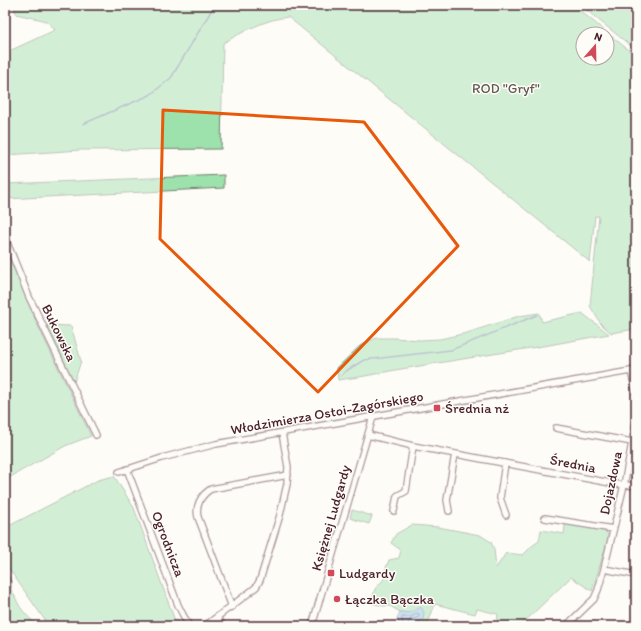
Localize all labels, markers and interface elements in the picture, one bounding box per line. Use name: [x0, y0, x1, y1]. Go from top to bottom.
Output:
north arrow: [575, 26, 615, 66]
text: N: [593, 30, 604, 44]
park label: ROD "Gryf": [472, 80, 540, 97]
street label: Bukowska: [38, 302, 80, 365]
street label: Włodzimierza Ostoi-Zagórskiego: [229, 388, 425, 438]
place label: Średnia nż: [445, 400, 509, 417]
marker: Średnia nż: [432, 403, 442, 413]
street label: Dojazdowa: [596, 449, 626, 516]
street label: Średnia: [549, 451, 598, 477]
street label: Księżnej Ludgardy: [308, 463, 354, 573]
street label: Ogrodnicza: [148, 509, 189, 580]
place label: Ludgardy: [339, 565, 396, 582]
marker: Ludgardy: [326, 568, 336, 578]
place label: Łączka Bączka: [345, 591, 435, 608]
marker: Łączka Bączka: [332, 594, 342, 604]

